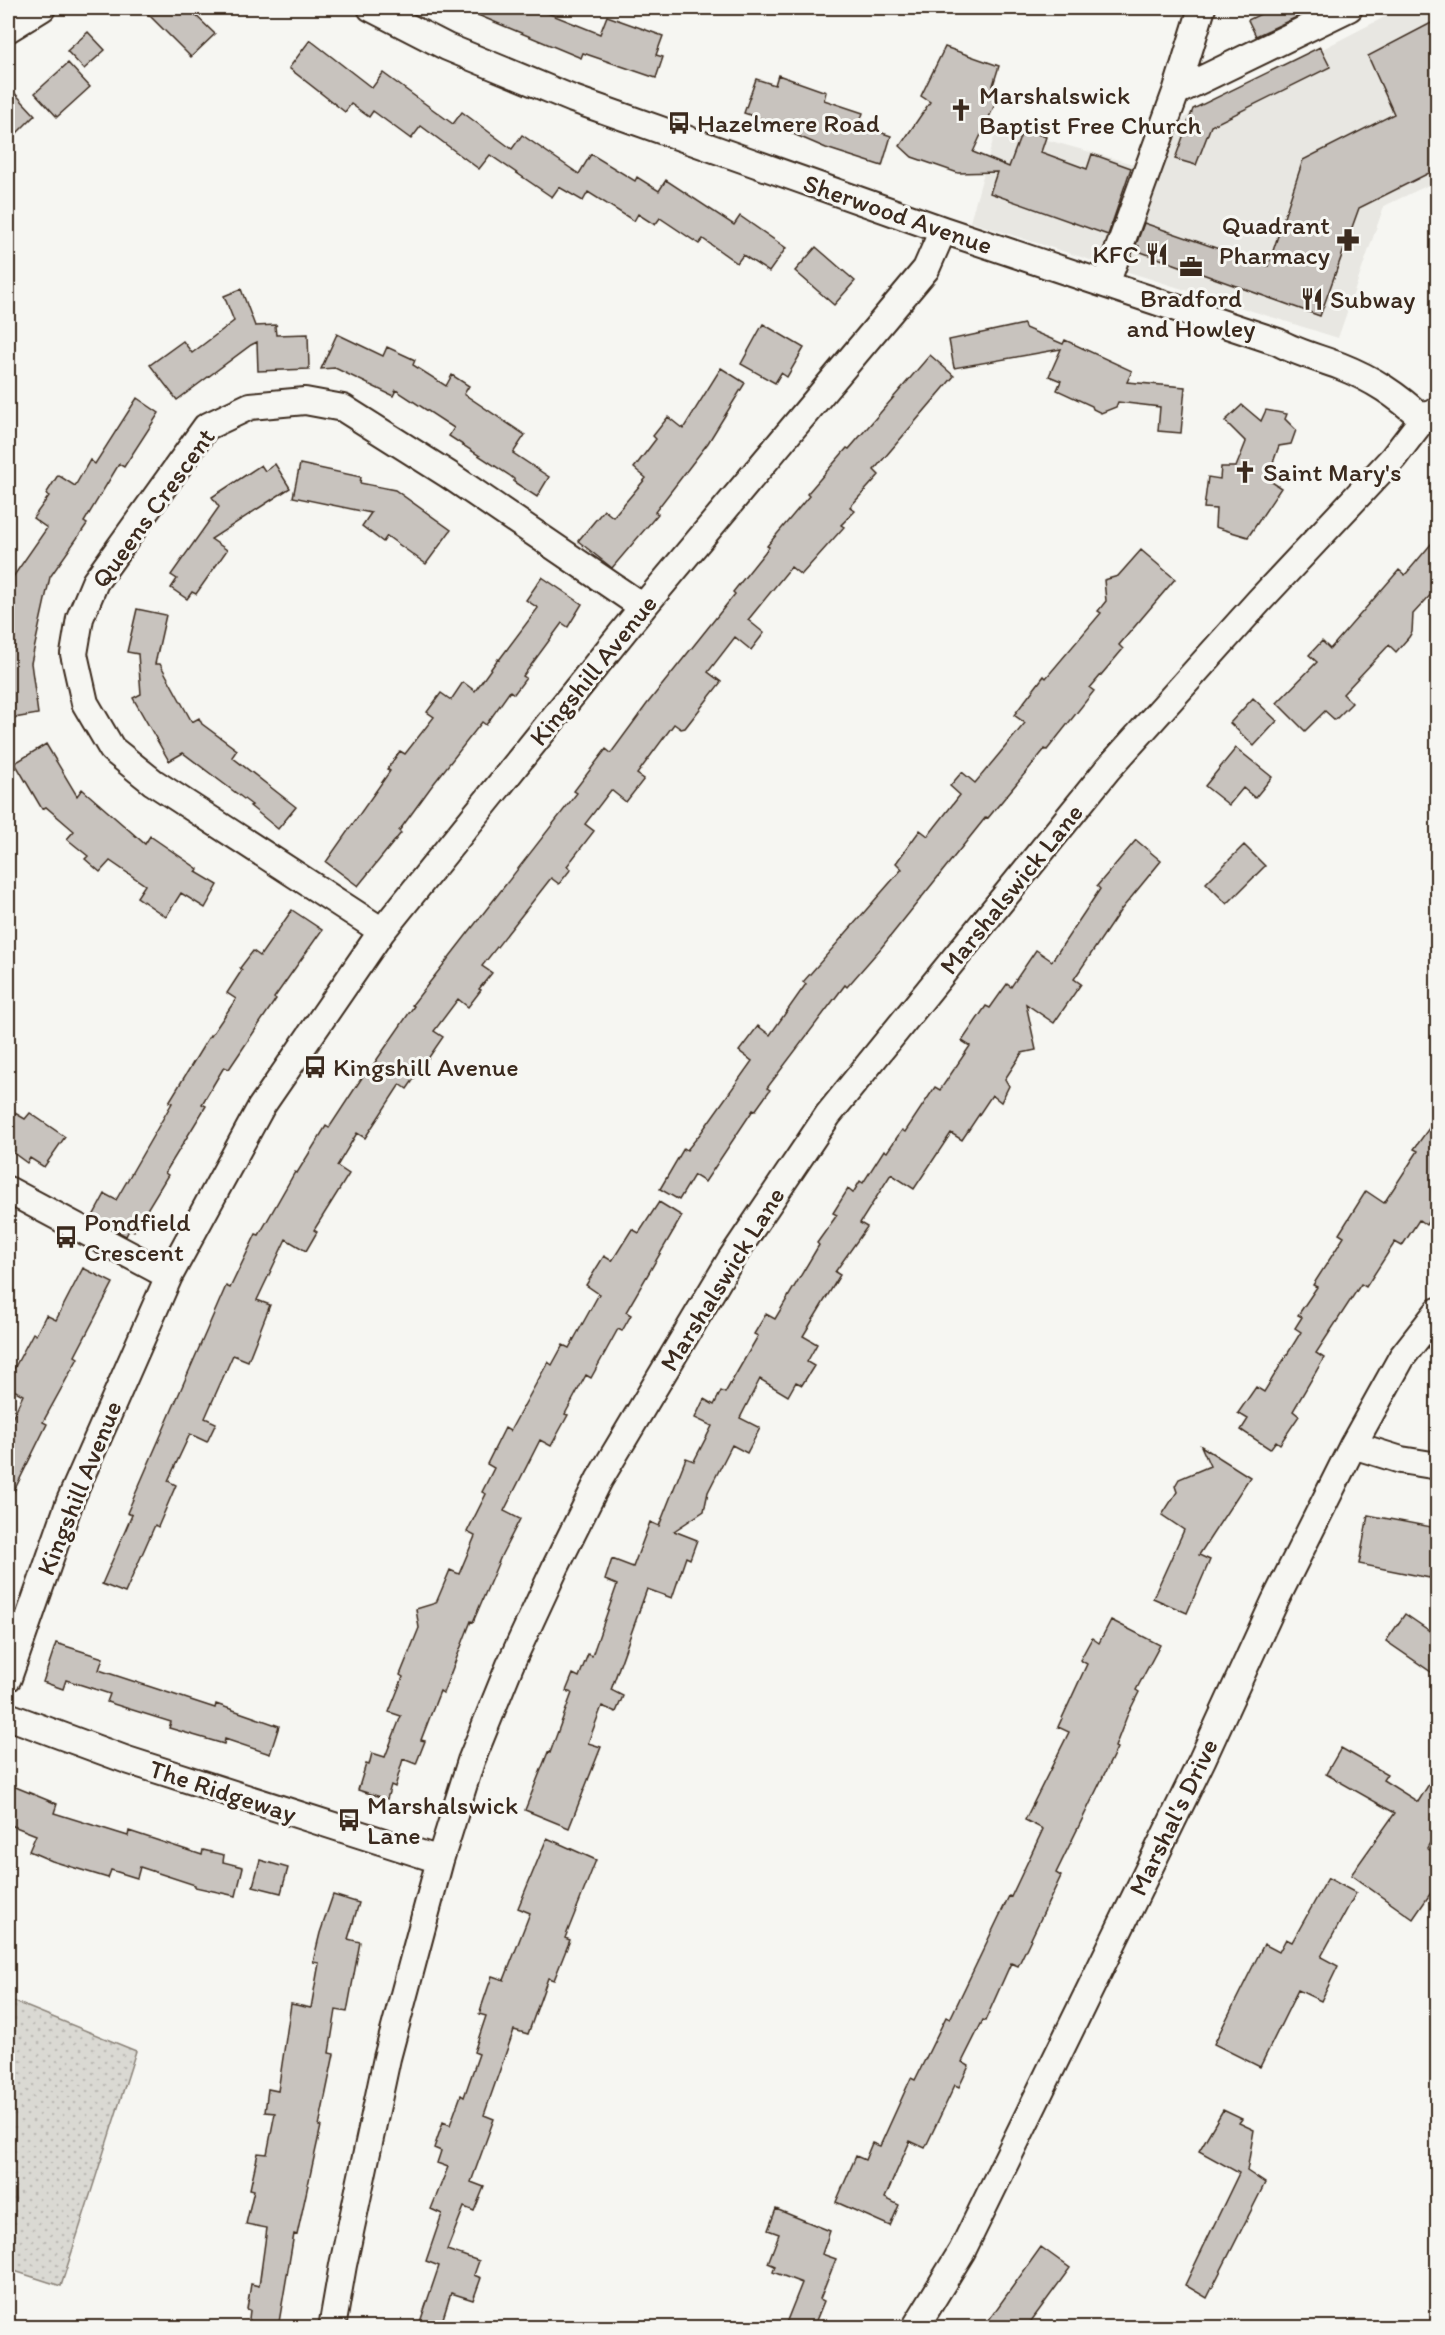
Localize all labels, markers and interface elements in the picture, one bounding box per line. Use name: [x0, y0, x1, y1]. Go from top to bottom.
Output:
place label: Marshalswick Baptist Free Church: [979, 79, 1202, 141]
church icon: Marshalswick Baptist Free Church: [948, 97, 974, 123]
place label: Hazelmere Road: [697, 107, 880, 139]
bus stop icon: Hazelmere Road: [666, 110, 692, 136]
street label: Sherwood Avenue: [799, 167, 997, 261]
place label: Quadrant Pharmacy: [1219, 209, 1330, 271]
pharmacy icon: Quadrant Pharmacy: [1335, 227, 1361, 253]
place label: KFC: [1092, 238, 1139, 270]
restaurant icon: KFC: [1144, 241, 1170, 267]
office icon: Bradford and Howley: [1178, 254, 1204, 280]
place label: Bradford and Howley: [1127, 282, 1256, 344]
place label: Subway: [1330, 283, 1415, 315]
restaurant icon: Subway: [1299, 286, 1325, 312]
street label: Queens Crescent: [84, 422, 222, 594]
place label: Saint Mary's: [1263, 456, 1402, 488]
church icon: Saint Mary's: [1232, 459, 1258, 485]
street label: Kingshill Avenue: [522, 588, 664, 752]
street label: Marshalswick Lane: [932, 797, 1090, 981]
place label: Kingshill Avenue: [333, 1051, 519, 1083]
bus stop icon: Kingshill Avenue: [302, 1054, 328, 1080]
street label: Marshalswick Lane: [653, 1181, 791, 1377]
place label: Pondfield Crescent: [84, 1206, 191, 1268]
bus stop icon: Pondfield Crescent: [53, 1224, 79, 1250]
street label: Kingshill Avenue: [29, 1396, 129, 1580]
street label: Marshal's Drive: [1121, 1733, 1225, 1901]
street label: The Ridgeway: [145, 1752, 301, 1830]
place label: Marshalswick Lane: [367, 1789, 518, 1851]
bus stop icon: Marshalswick Lane: [336, 1807, 362, 1833]

